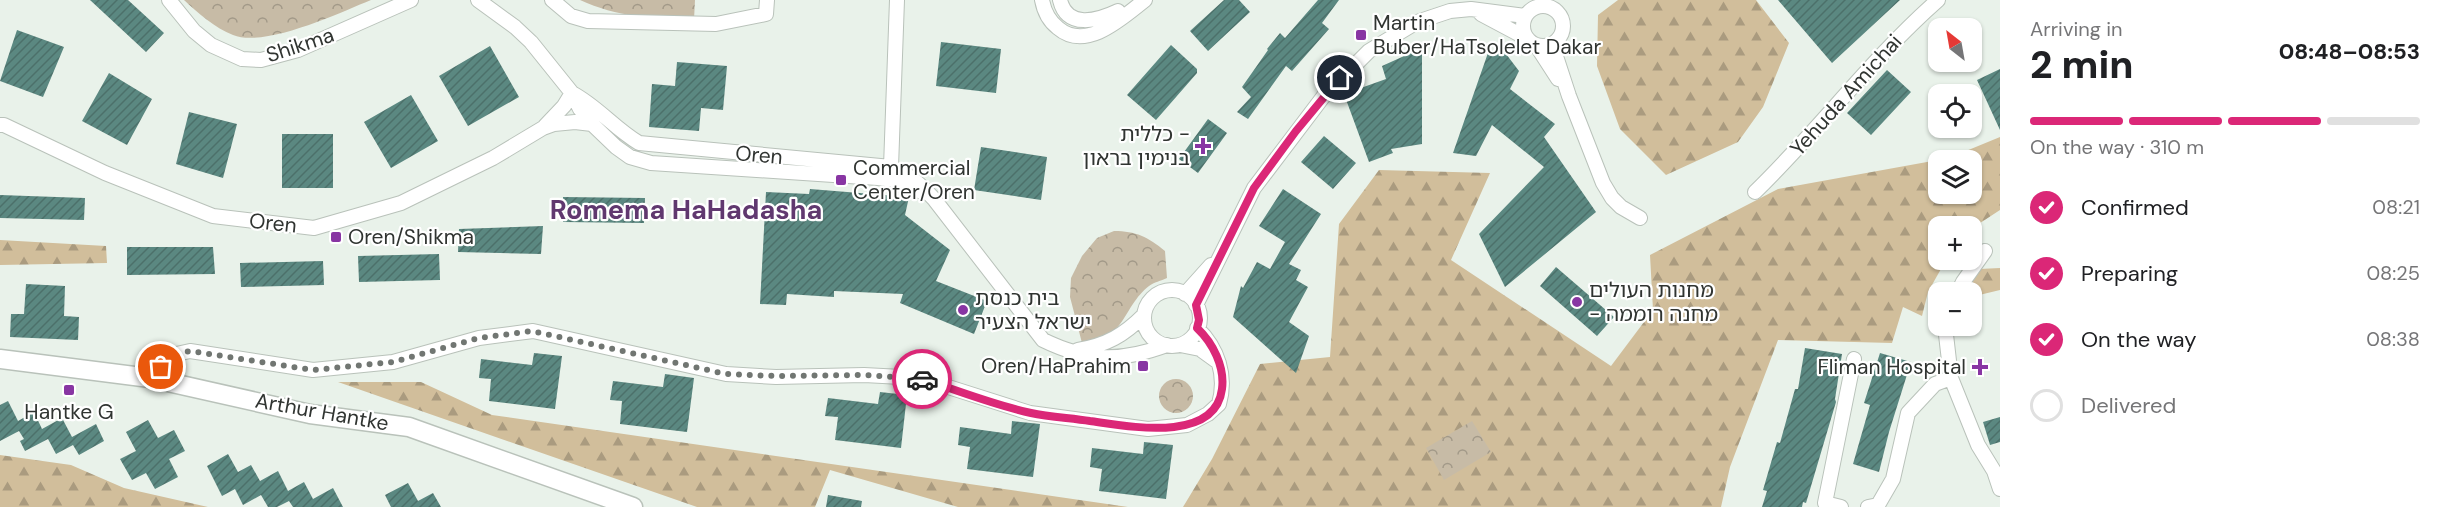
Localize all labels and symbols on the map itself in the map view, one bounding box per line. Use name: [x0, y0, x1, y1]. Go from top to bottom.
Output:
place label: Martin Buber/HaTsolelet Dakar: [1373, 9, 1601, 61]
north arrow: [1928, 18, 1982, 72]
street label: Shikma: [262, 21, 338, 69]
marker: Martin Buber/HaTsolelet Dakar: [1354, 28, 1368, 42]
street label: Yehuda Amichai: [1784, 28, 1908, 162]
pin: [1314, 52, 1365, 103]
place label: כללית - בנימין בראון: [1083, 120, 1190, 172]
marker: כללית - בנימין בראון: [1194, 137, 1212, 155]
street label: Oren: [734, 139, 784, 171]
place label: Commercial Center/Oren: [853, 154, 975, 206]
marker: Commercial Center/Oren: [834, 173, 848, 187]
district label: Romema HaHadasha: [550, 192, 822, 227]
street label: Oren: [248, 207, 298, 239]
place label: Oren/Shikma: [348, 223, 474, 251]
marker: Oren/Shikma: [329, 230, 343, 244]
place label: מחנות העולים - מחנה רוממה: [1589, 276, 1718, 328]
place label: בית כנסת ישראל הצעיר: [975, 284, 1091, 336]
marker: מחנות העולים - מחנה רוממה: [1570, 295, 1584, 309]
marker: בית כנסת ישראל הצעיר: [956, 303, 970, 317]
pin: [135, 341, 186, 392]
courier: [892, 349, 952, 409]
place label: Oren/HaPrahim: [981, 352, 1131, 380]
place label: Fliman Hospital: [1817, 353, 1966, 381]
marker: Fliman Hospital: [1971, 358, 1989, 376]
marker: Oren/HaPrahim: [1136, 359, 1150, 373]
marker: Hantke G: [62, 383, 76, 397]
street label: Arthur Hantke: [253, 386, 391, 438]
place label: Hantke G: [24, 398, 114, 426]

